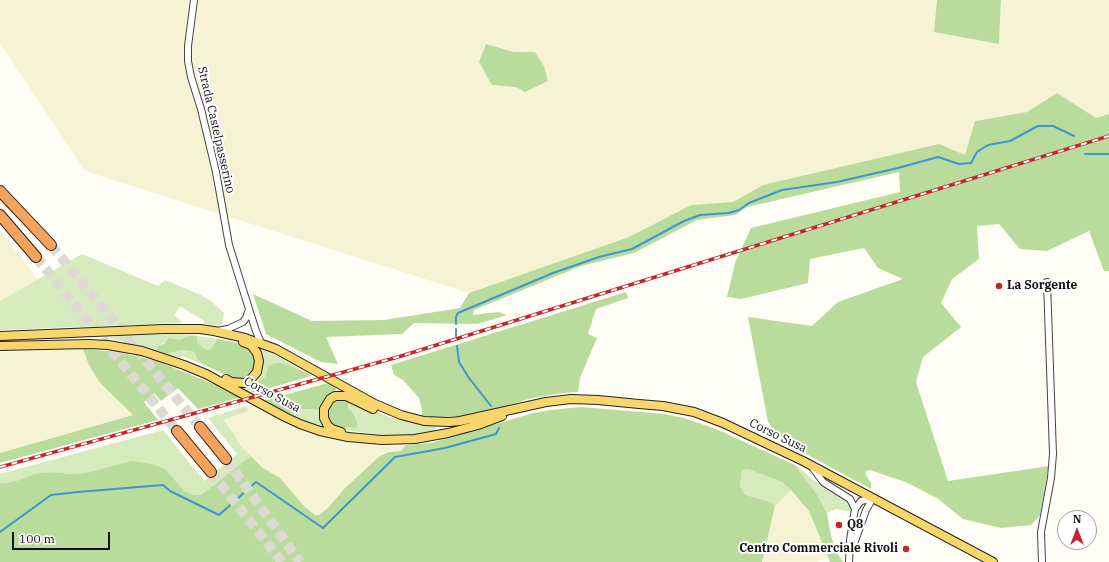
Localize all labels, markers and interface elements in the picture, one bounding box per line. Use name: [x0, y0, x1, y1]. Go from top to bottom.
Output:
street label: Strada Castelpasserino: [194, 65, 238, 195]
place label: La Sorgente: [1007, 279, 1077, 293]
marker: La Sorgente: [994, 281, 1004, 291]
street label: Corso Susa: [241, 374, 303, 416]
street label: Corso Susa: [747, 416, 809, 456]
north arrow: [1057, 510, 1097, 550]
text: N: [1073, 512, 1081, 526]
place label: Q8: [847, 518, 863, 532]
marker: Q8: [834, 520, 844, 530]
scale bar: [14, 524, 112, 550]
text: 100 m: [19, 531, 55, 546]
place label: Centro Commerciale Rivoli: [739, 542, 898, 556]
marker: Centro Commerciale Rivoli: [901, 544, 911, 554]

